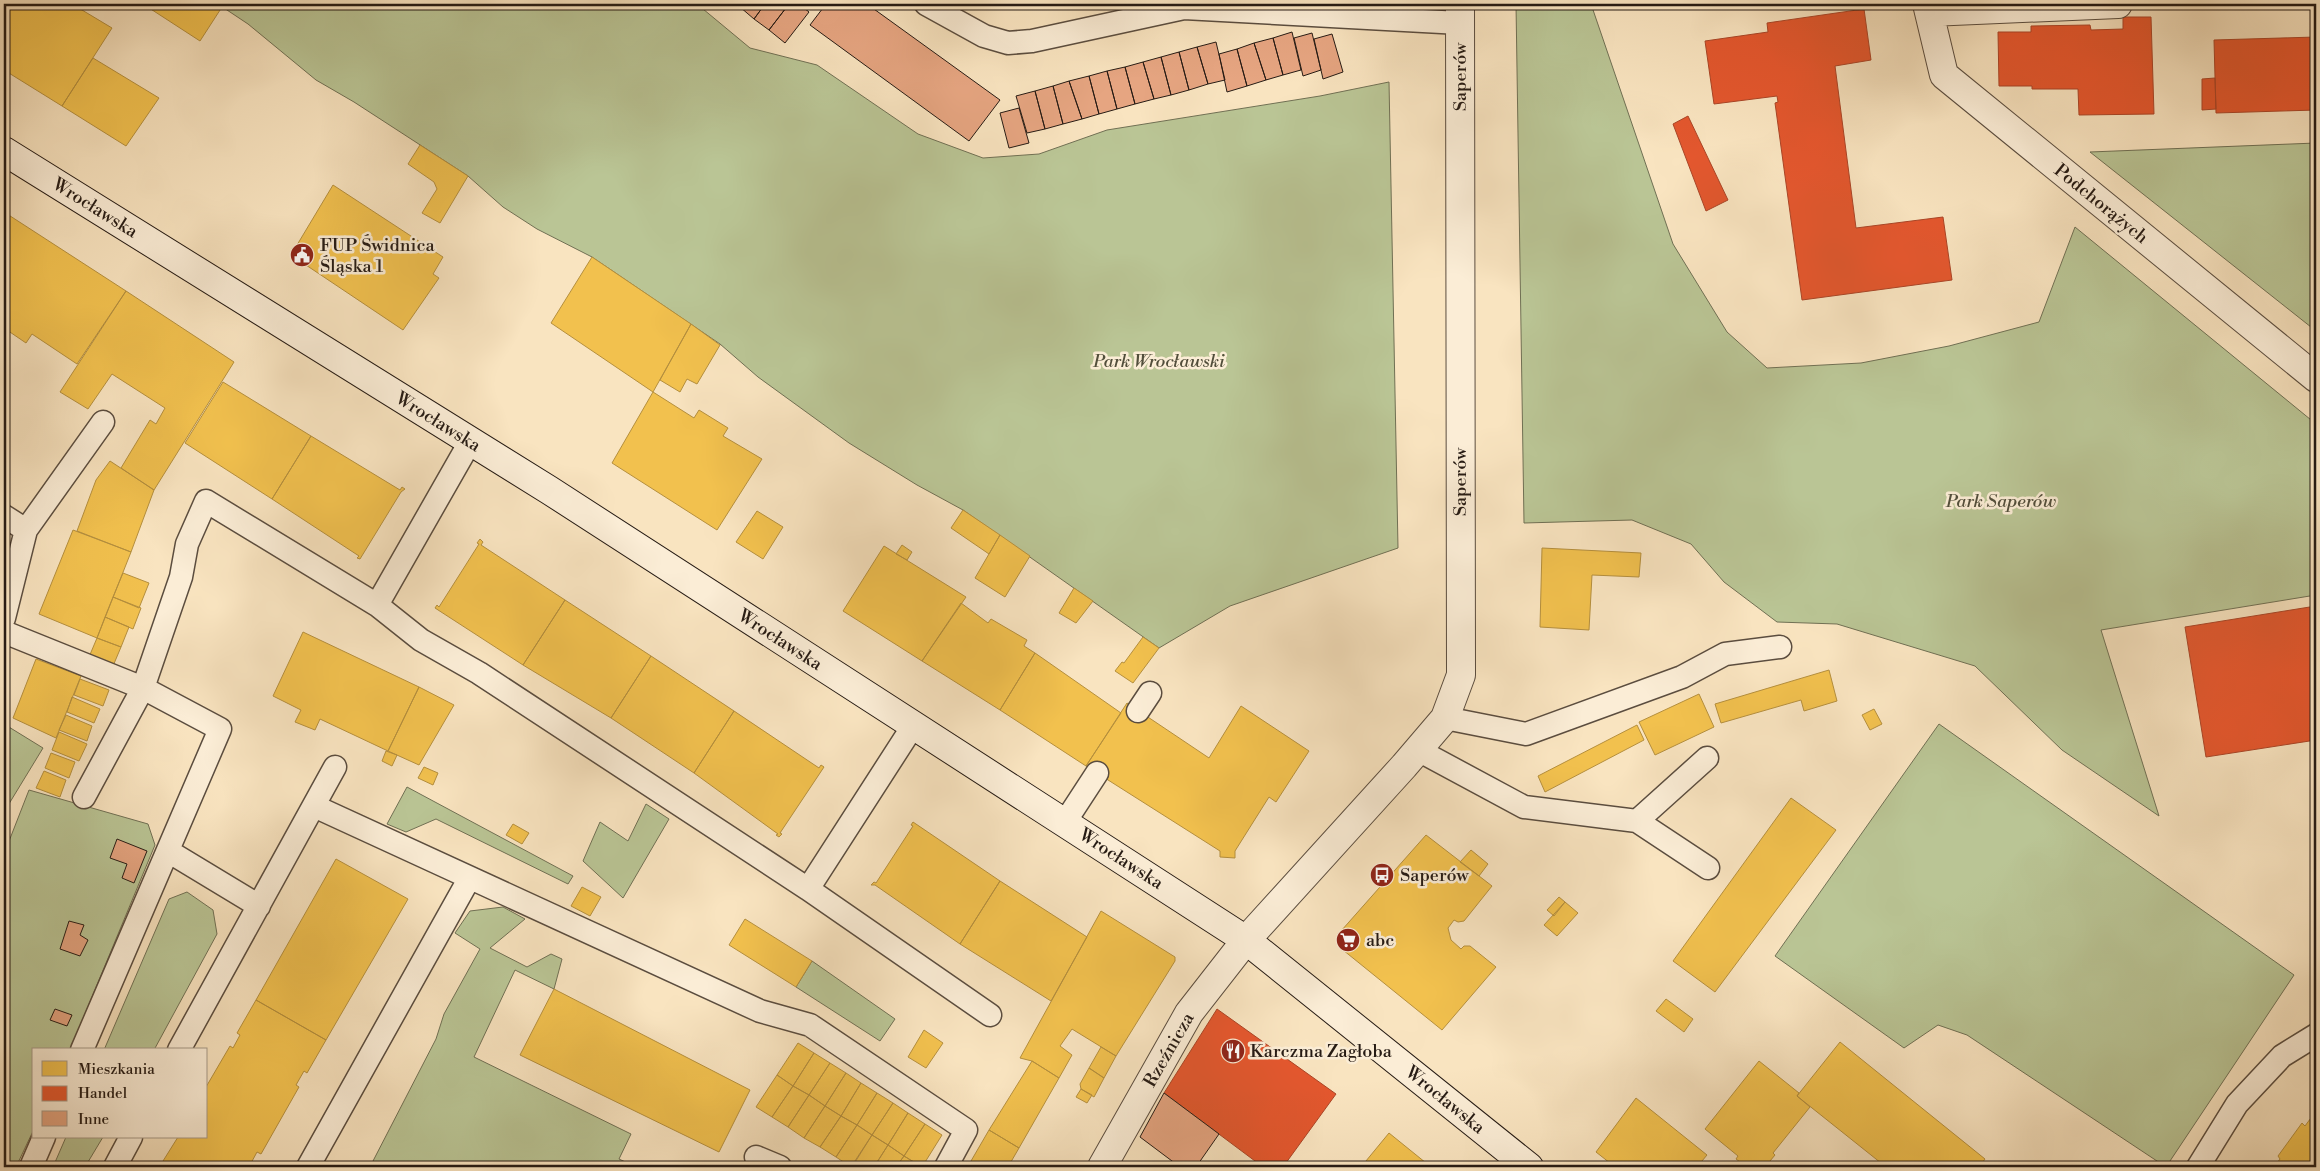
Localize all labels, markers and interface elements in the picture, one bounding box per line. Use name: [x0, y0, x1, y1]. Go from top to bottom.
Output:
street label: Saperów: [1449, 42, 1472, 111]
street label: Podchorążych: [2049, 159, 2153, 249]
street label: Wrocławska: [47, 172, 143, 244]
place label: FUP Świdnica Śląska 1: [320, 234, 436, 278]
public building icon: FUP Świdnica Śląska 1: [289, 242, 315, 268]
park label: Park Wrocławski: [1092, 350, 1225, 373]
street label: Wrocławska: [390, 386, 486, 458]
street label: Saperów: [1449, 447, 1472, 516]
park label: Park Saperów: [1945, 490, 2056, 513]
street label: Wrocławska: [733, 604, 827, 676]
street label: Wrocławska: [1074, 823, 1168, 895]
bus stop icon: Saperów: [1369, 862, 1395, 888]
place label: Saperów: [1400, 864, 1469, 887]
supermarket icon: abc: [1335, 927, 1361, 953]
place label: abc: [1366, 929, 1394, 952]
street label: Rzeźnicza: [1138, 1008, 1200, 1091]
restaurant icon: Karczma Zagłoba: [1220, 1038, 1246, 1064]
place label: Karczma Zagłoba: [1250, 1040, 1393, 1063]
legend: [32, 1048, 208, 1138]
text: Mieszkania: [78, 1060, 155, 1079]
street label: Wrocławska: [1400, 1060, 1490, 1140]
text: Handel: [78, 1084, 128, 1103]
text: Inne: [78, 1110, 109, 1129]

